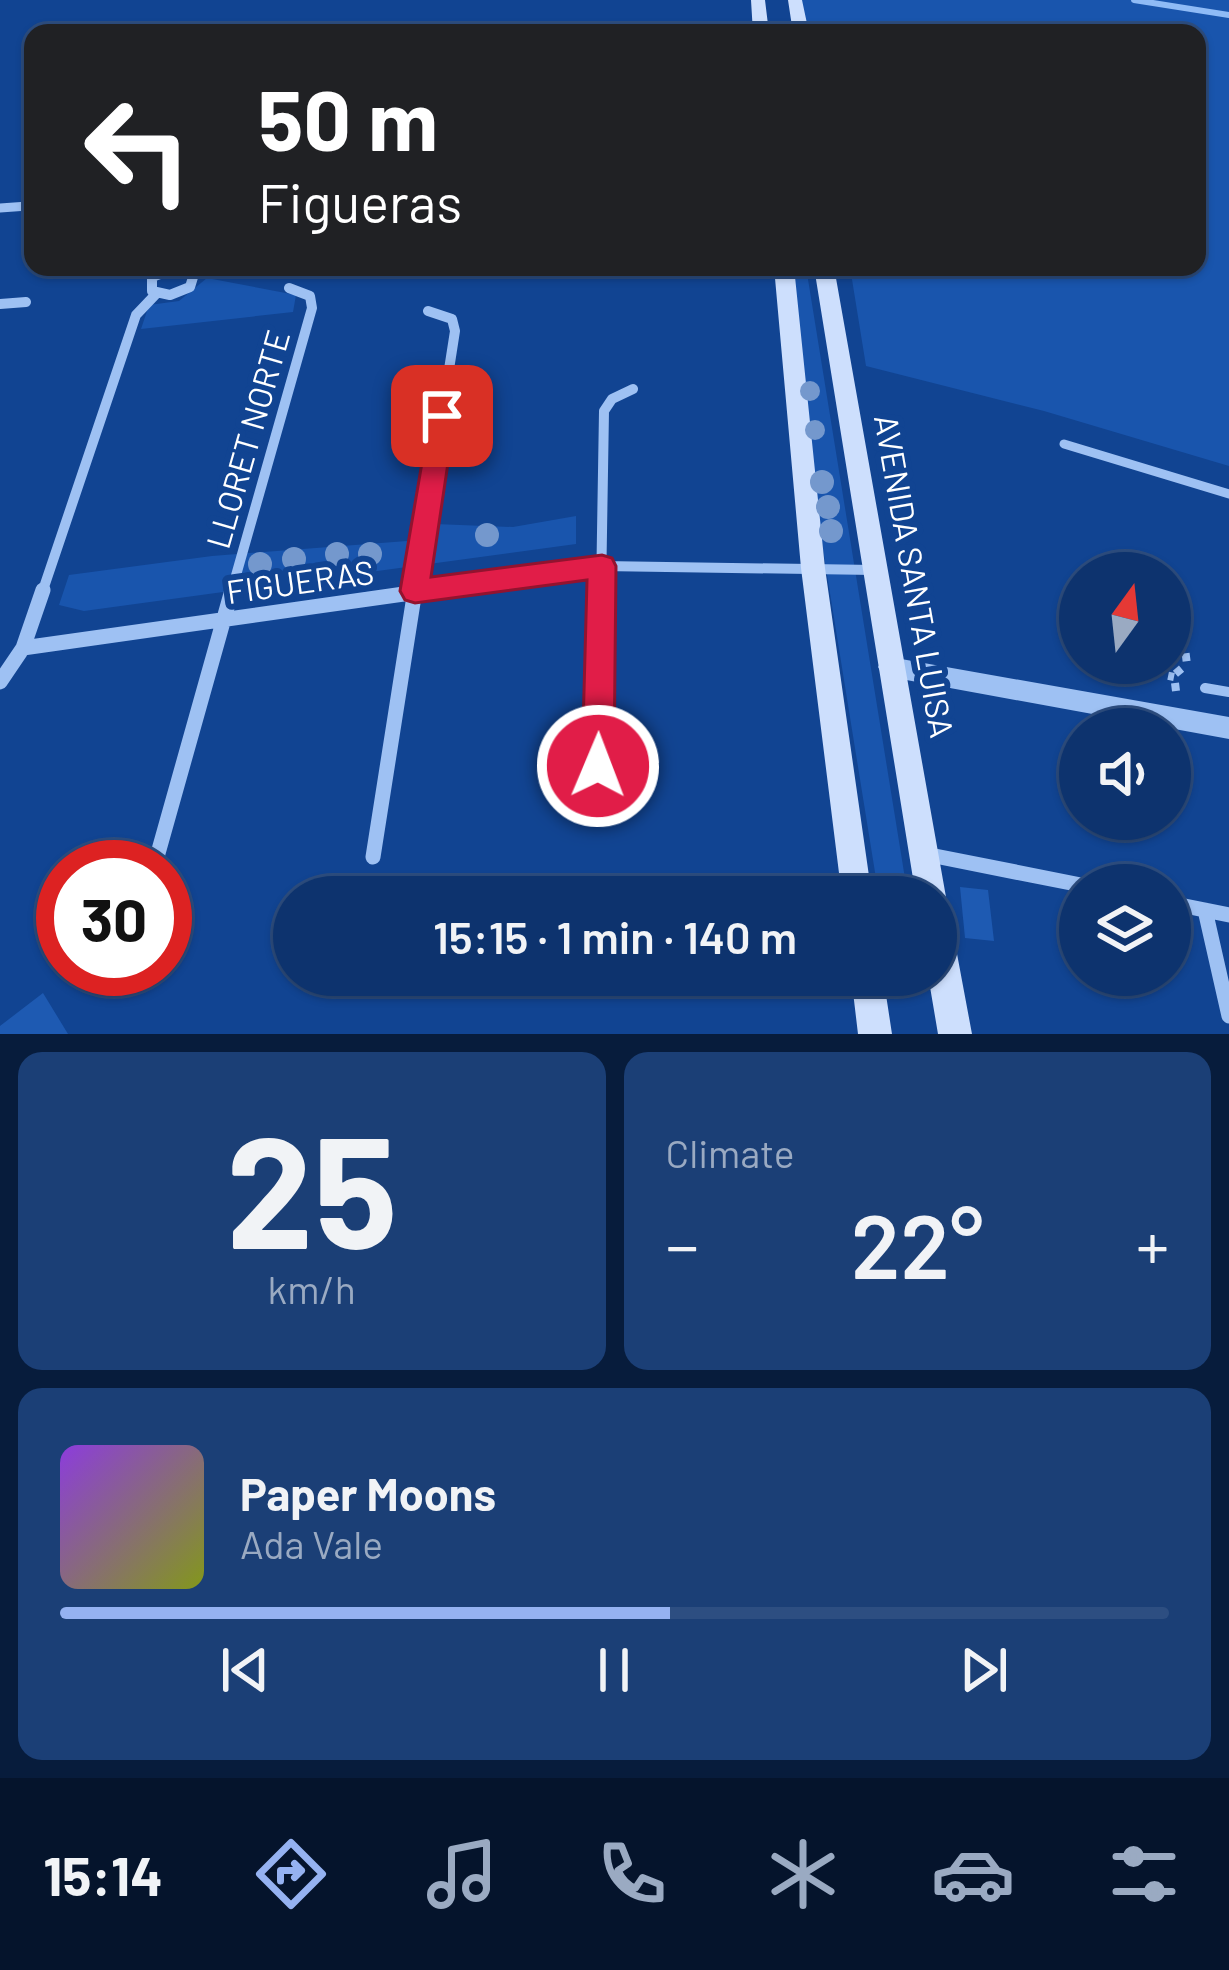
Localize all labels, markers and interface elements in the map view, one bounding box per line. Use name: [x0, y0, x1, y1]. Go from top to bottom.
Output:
text: 50 m: [258, 67, 438, 168]
icon: left: [60, 72, 216, 228]
text: Figueras: [258, 169, 462, 234]
street label: LLORET NORTE: [197, 325, 297, 553]
pin: [391, 365, 493, 467]
icon: arrive: [409, 383, 475, 449]
street label: AVENIDA SANTA LUISA: [867, 411, 963, 741]
street label: FIGUERAS: [224, 551, 376, 611]
north arrow: [1059, 552, 1191, 684]
map controls: [1059, 552, 1191, 996]
position arrow: [535, 703, 661, 829]
button: sound: [1059, 708, 1191, 840]
speed limit sign: 30: [36, 840, 192, 996]
button: layers: [1059, 864, 1191, 996]
text: 15:15 · 1 min · 140 m: [433, 909, 797, 963]
text: 25: [226, 1093, 397, 1280]
text: Climate: [666, 1129, 795, 1176]
text: 22°: [851, 1189, 984, 1297]
text: −: [666, 1204, 699, 1283]
text: +: [1136, 1204, 1169, 1283]
text: km/h: [268, 1265, 356, 1312]
text: Paper Moons: [240, 1466, 496, 1520]
text: Ada Vale: [240, 1520, 383, 1567]
icon: previous: [212, 1637, 278, 1703]
icon: pause: [581, 1637, 647, 1703]
icon: next: [951, 1637, 1017, 1703]
icon: directions: [249, 1832, 333, 1916]
icon: music: [420, 1832, 504, 1916]
icon: phone: [590, 1832, 674, 1916]
icon: climate: [761, 1832, 845, 1916]
icon: car: [931, 1832, 1015, 1916]
icon: filters: [1102, 1832, 1186, 1916]
text: 15:14: [43, 1842, 163, 1907]

